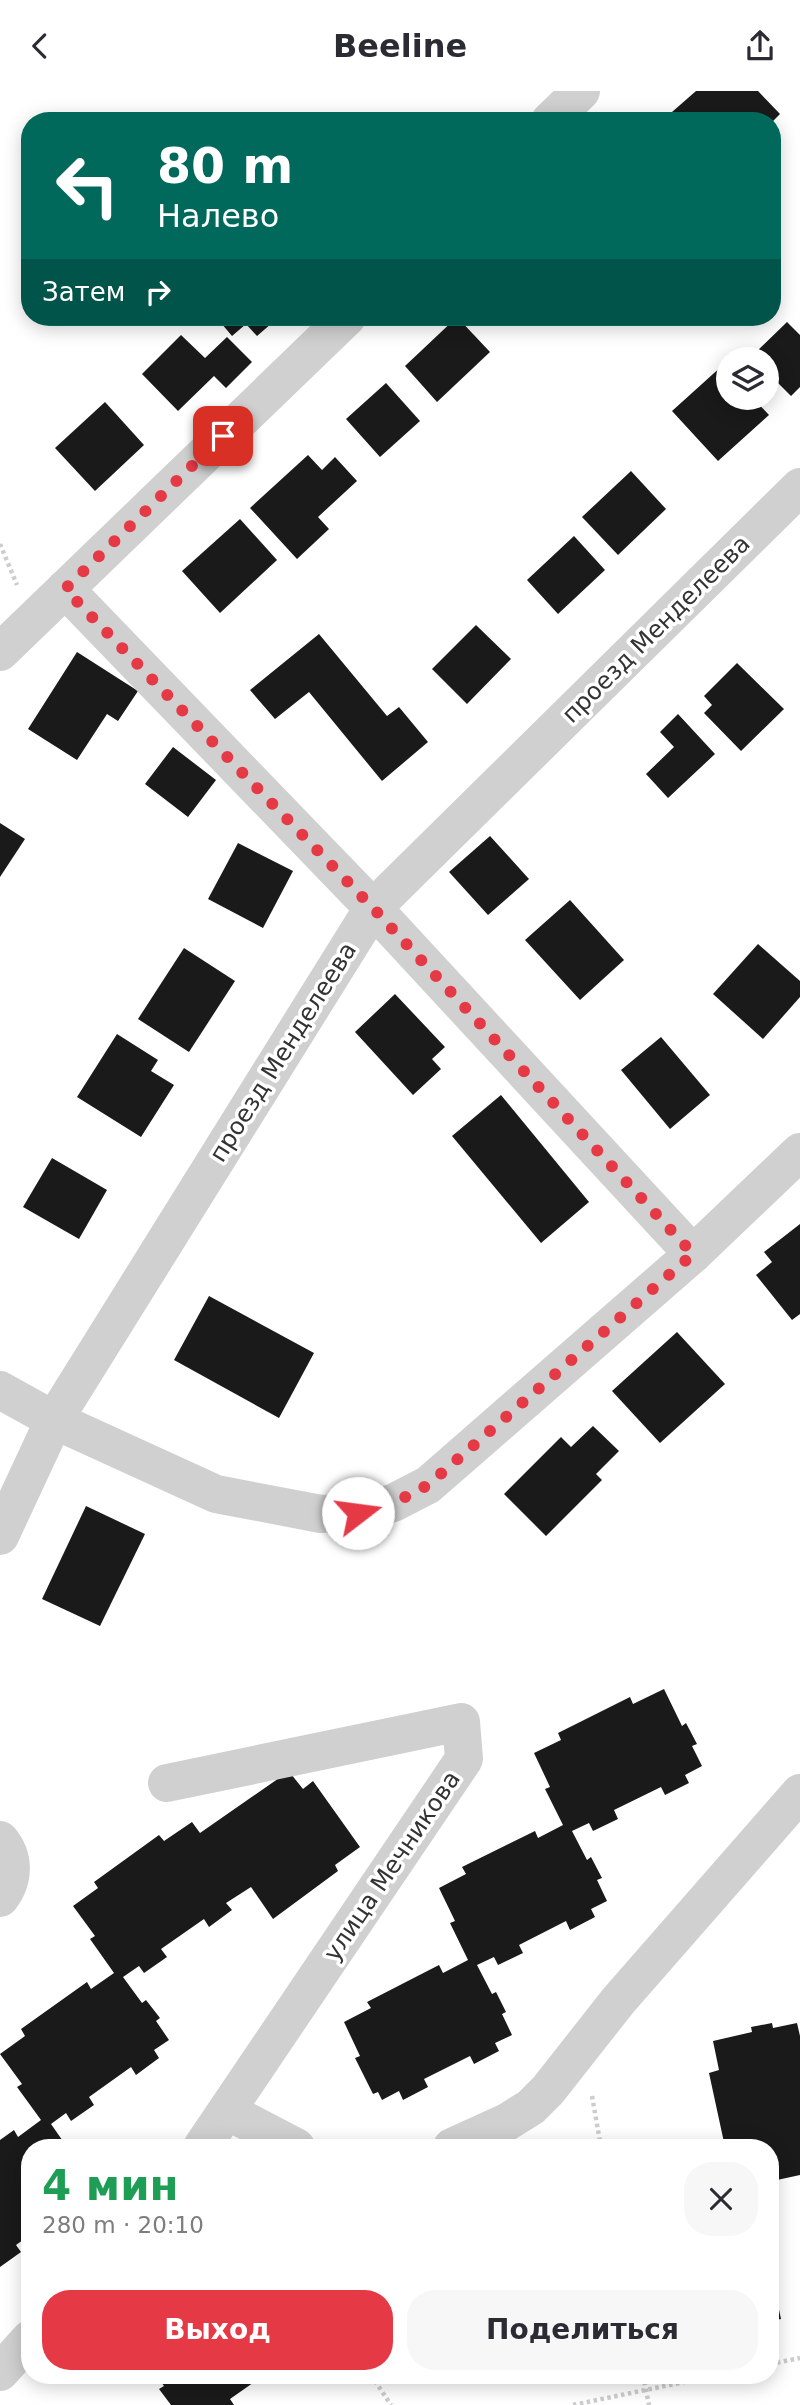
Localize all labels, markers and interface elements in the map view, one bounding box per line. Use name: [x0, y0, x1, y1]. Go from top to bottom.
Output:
icon: back: [21, 27, 59, 65]
text: Beeline: [333, 27, 467, 65]
icon: share: [741, 27, 779, 65]
text: 80 m: [157, 138, 293, 195]
icon: left: [42, 140, 133, 231]
text: Налево: [157, 197, 279, 235]
icon: right: [139, 273, 177, 311]
text: Затем: [42, 277, 125, 307]
map controls: [716, 347, 779, 410]
button: layers: [716, 347, 779, 410]
pin: [193, 406, 253, 466]
icon: arrive: [204, 417, 242, 455]
street label: проезд Менделеева: [556, 529, 756, 729]
street label: проезд Менделеева: [204, 937, 362, 1167]
position arrow: [321, 1476, 395, 1550]
street label: улица Мечникова: [318, 1766, 466, 1966]
text: 4 мин: [42, 2161, 179, 2210]
button: close: [684, 2162, 758, 2236]
text: 280 m · 20:10: [42, 2212, 204, 2238]
button: Выход: [42, 2290, 393, 2370]
button: Поделиться: [407, 2290, 758, 2370]

